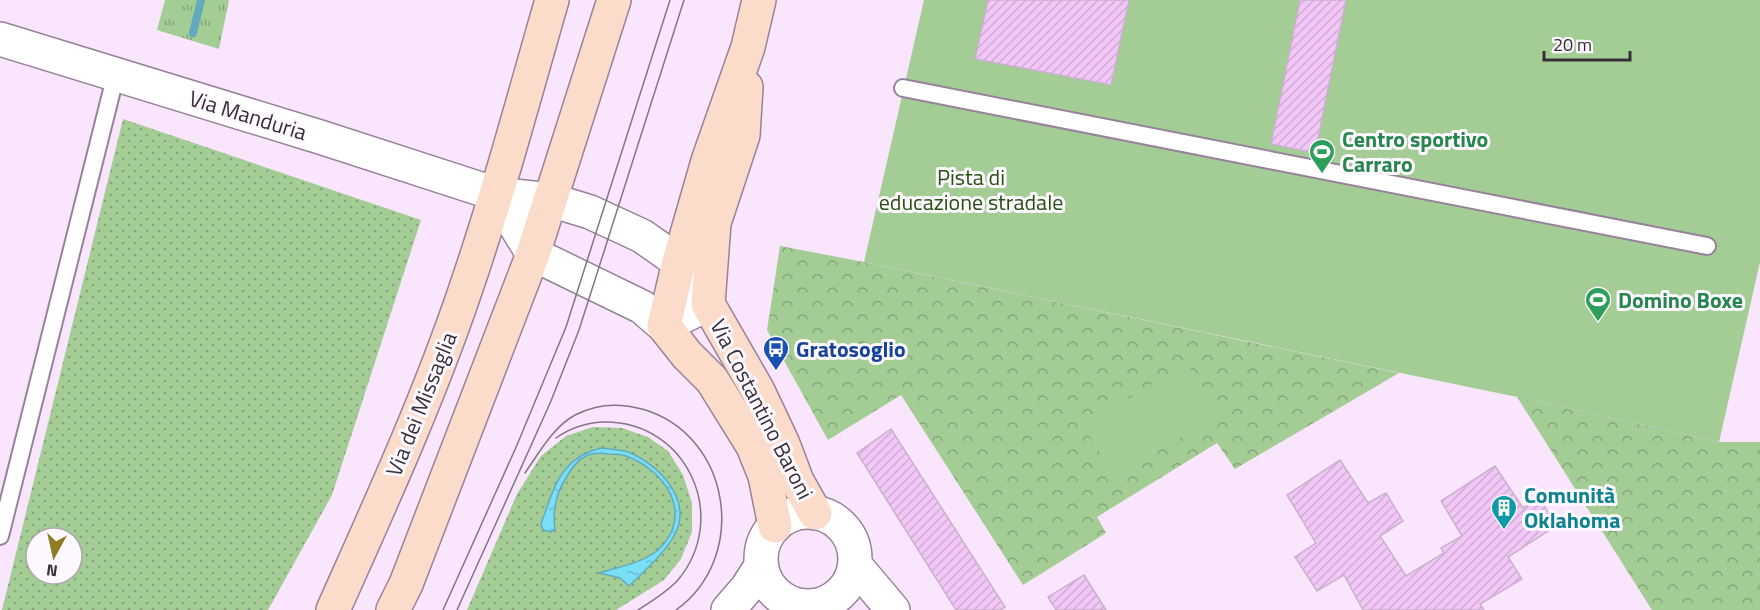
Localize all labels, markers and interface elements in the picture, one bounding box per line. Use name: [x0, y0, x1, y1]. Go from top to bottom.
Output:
scale bar: [1544, 24, 1630, 62]
text: 20 m: [1553, 31, 1592, 58]
street label: Via Manduria: [185, 81, 311, 149]
place label: Centro sportivo Carraro: [1342, 122, 1488, 181]
sports icon: Centro sportivo Carraro: [1307, 137, 1337, 175]
park label: Pista di educazione stradale: [879, 160, 1063, 219]
place label: Domino Boxe: [1618, 283, 1743, 317]
sports icon: Domino Boxe: [1583, 285, 1613, 323]
street label: Via Costantino Baroni: [702, 313, 822, 505]
street label: Via dei Missaglia: [377, 327, 465, 481]
place label: Gratosoglio: [796, 332, 906, 366]
bus stop icon: Gratosoglio: [761, 334, 791, 372]
place label: Comunità Oklahoma: [1524, 478, 1620, 537]
building icon: Comunità Oklahoma: [1489, 493, 1519, 531]
north arrow: [24, 526, 84, 586]
text: N: [45, 558, 59, 584]

